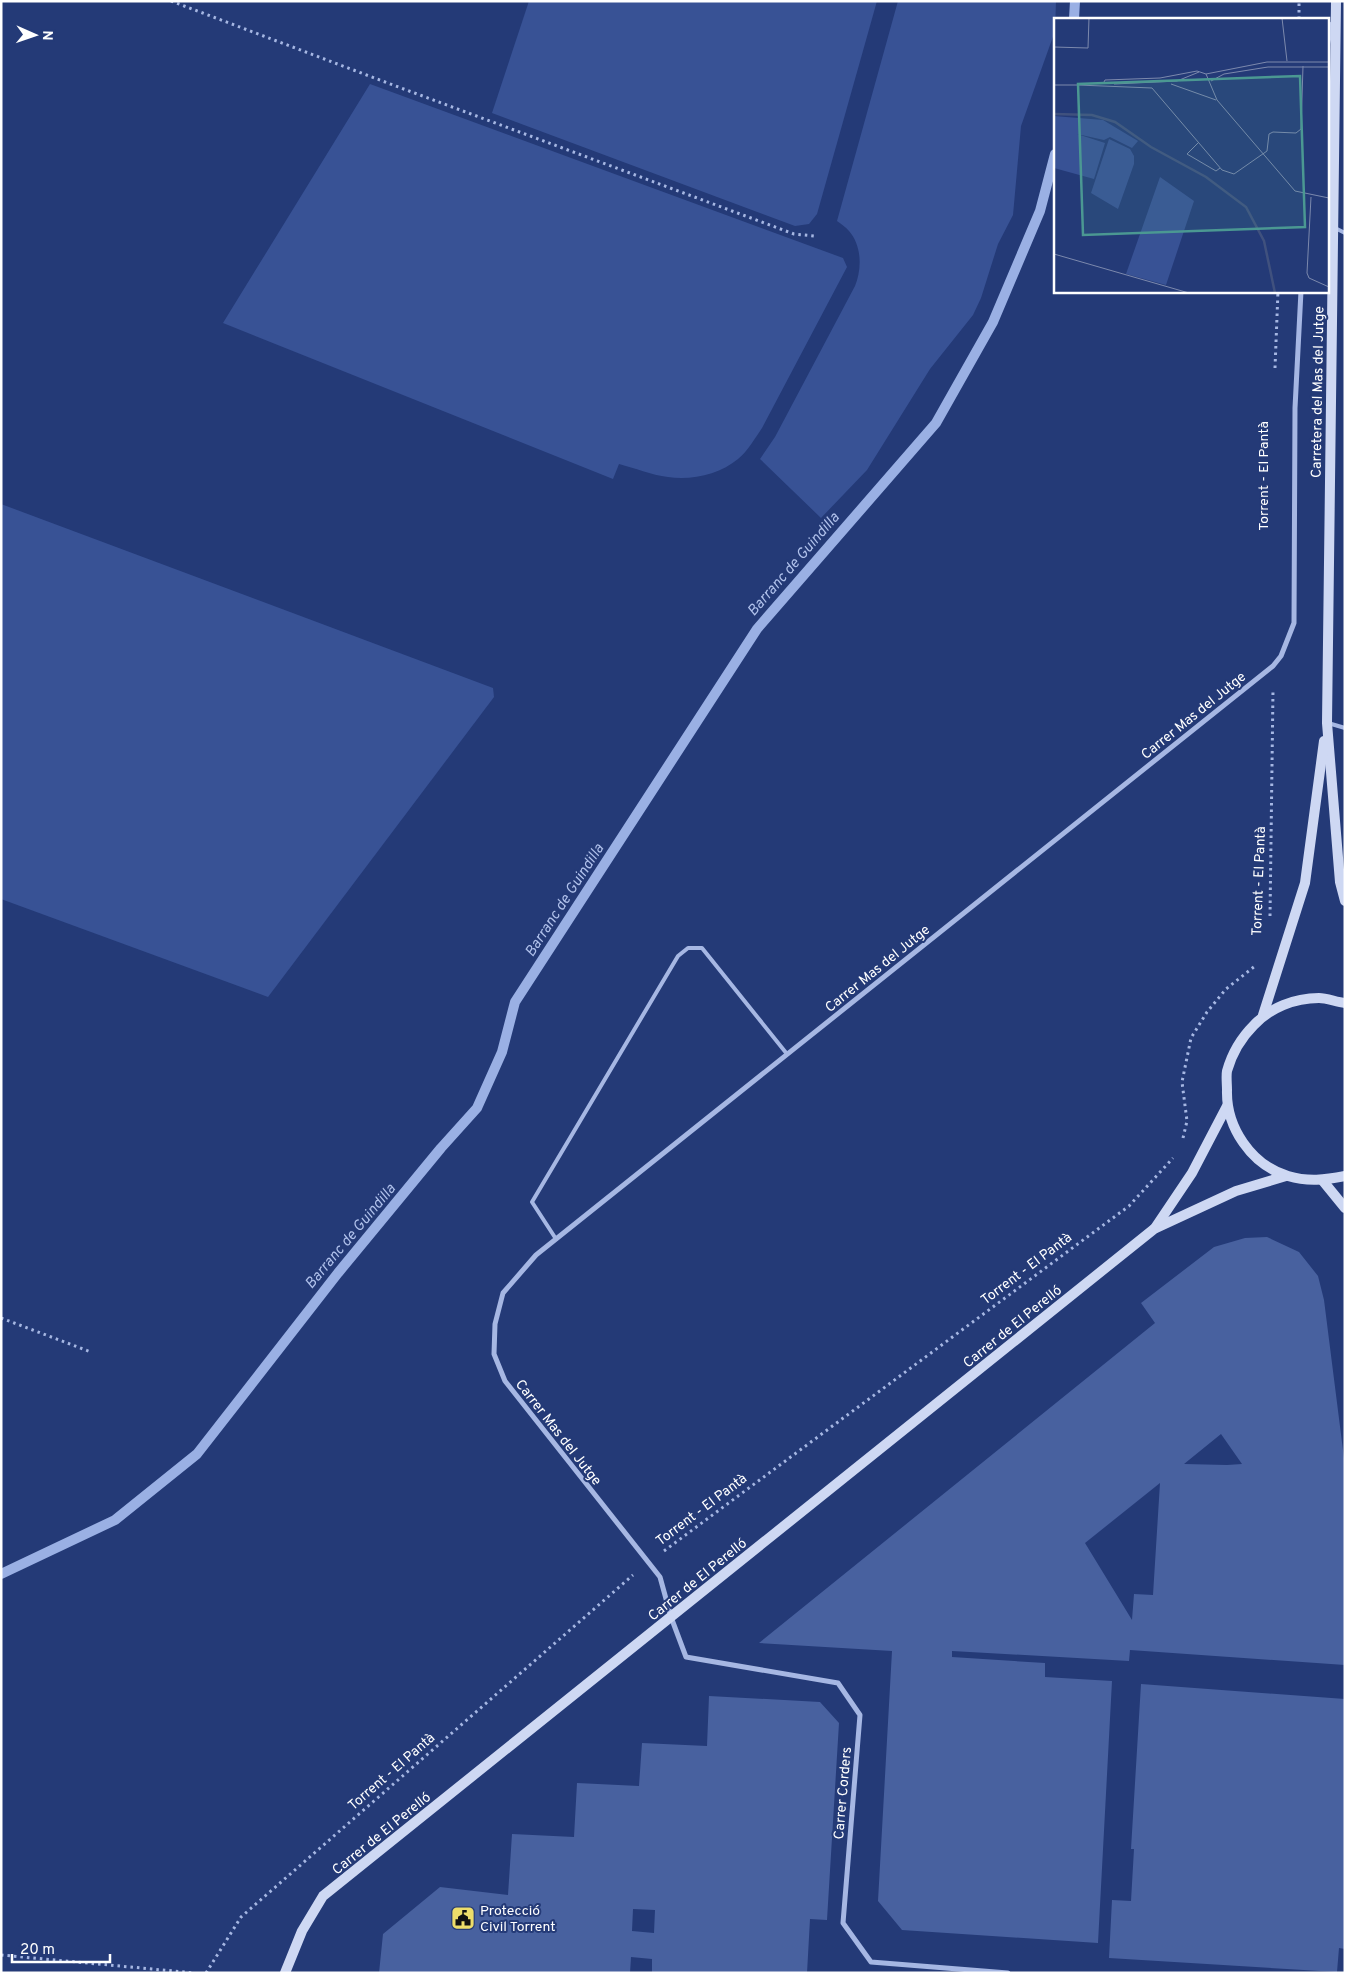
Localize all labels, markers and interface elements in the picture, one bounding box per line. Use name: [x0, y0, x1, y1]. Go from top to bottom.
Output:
north arrow: [10, 10, 60, 60]
inset map: [1054, 18, 1328, 292]
text: N: [38, 30, 55, 41]
street label: Carretera del Mas del Jutge: [1309, 306, 1328, 478]
street label: Torrent - El Pantà: [1256, 421, 1273, 531]
water label: Barranc de Guindilla: [744, 509, 845, 621]
street label: Carrer Mas del Jutge: [1138, 669, 1250, 764]
street label: Torrent - El Pantà: [1249, 826, 1270, 936]
water label: Barranc de Guindilla: [522, 840, 609, 961]
street label: Carrer Mas del Jutge: [822, 922, 934, 1017]
water label: Barranc de Guindilla: [302, 1180, 401, 1293]
street label: Torrent - El Pantà: [978, 1229, 1076, 1309]
street label: Carrer de El Perelló: [960, 1282, 1066, 1372]
street label: Carrer Mas del Jutge: [511, 1377, 605, 1489]
street label: Torrent - El Pantà: [653, 1470, 751, 1550]
street label: Carrer de El Perelló: [645, 1535, 751, 1625]
street label: Torrent - El Pantà: [345, 1730, 439, 1814]
street label: Carrer Corders: [831, 1746, 856, 1840]
street label: Carrer de El Perelló: [329, 1789, 435, 1879]
place label: Protecció Civil Torrent: [480, 1903, 556, 1936]
public building icon: Protecció Civil Torrent: [450, 1905, 476, 1931]
scale bar: [12, 1932, 110, 1964]
text: 20 m: [20, 1941, 55, 1960]

